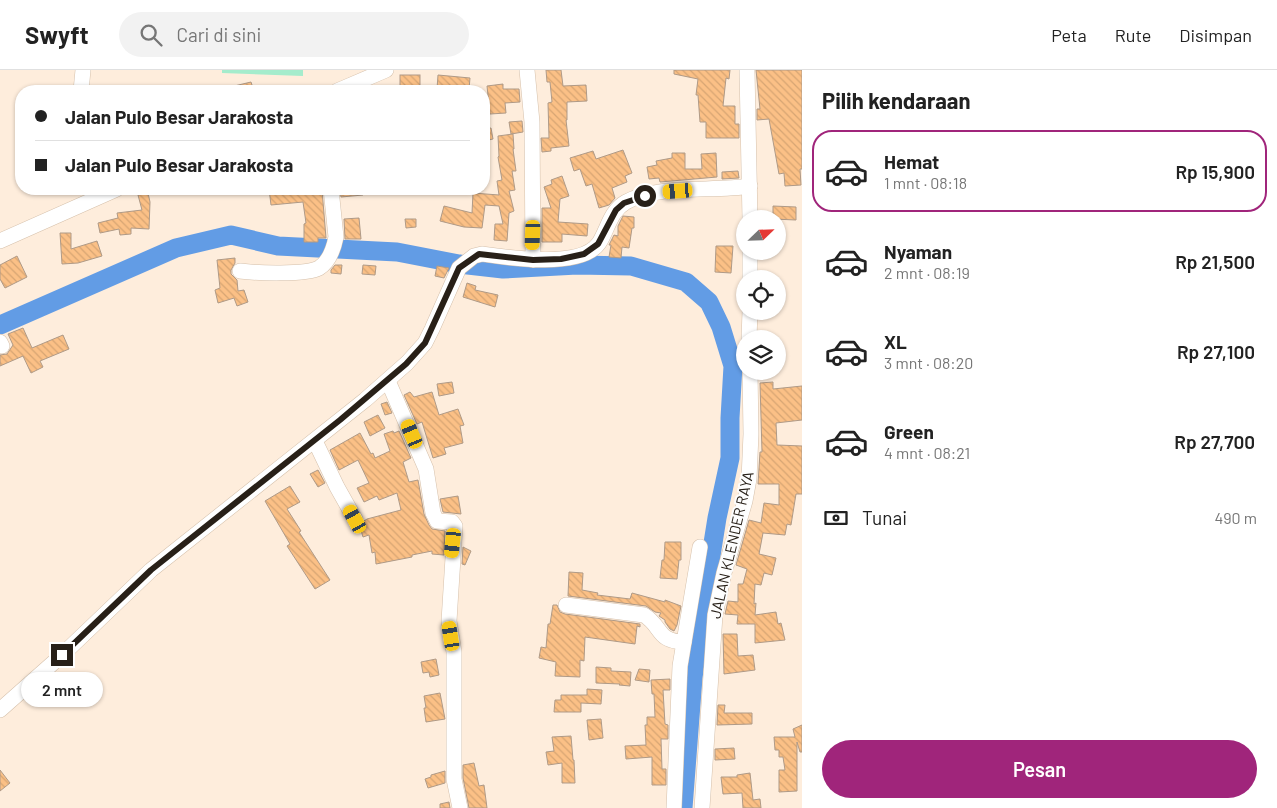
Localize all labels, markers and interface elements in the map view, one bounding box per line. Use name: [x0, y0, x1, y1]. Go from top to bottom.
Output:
search box: [119, 12, 469, 57]
text: Swyft: [25, 20, 89, 49]
icon: search: [137, 21, 165, 49]
text: Cari di sini: [177, 23, 261, 46]
text: Peta: [1051, 24, 1087, 46]
text: Rute: [1115, 24, 1151, 46]
text: Disimpan: [1179, 24, 1252, 46]
text: Pilih kendaraan: [822, 87, 970, 113]
text: Jalan Pulo Besar Jarakosta: [65, 105, 293, 128]
icon: car: [824, 149, 869, 194]
text: Hemat: [884, 150, 939, 173]
text: Jalan Pulo Besar Jarakosta: [65, 153, 293, 176]
text: Rp 15,900: [1175, 160, 1255, 183]
text: 1 mnt · 08:18: [884, 173, 967, 192]
car: [662, 182, 693, 200]
route start: [634, 185, 656, 207]
north arrow: [736, 210, 786, 260]
map controls: [736, 210, 786, 380]
car: [524, 220, 541, 250]
icon: car: [824, 239, 869, 284]
text: Nyaman: [884, 240, 952, 263]
text: Rp 21,500: [1175, 250, 1255, 273]
text: 2 mnt · 08:19: [884, 263, 970, 282]
button: locate: [736, 270, 786, 320]
icon: car: [824, 329, 869, 374]
button: layers: [736, 330, 786, 380]
text: XL: [884, 330, 907, 353]
text: Rp 27,100: [1177, 340, 1255, 363]
text: 3 mnt · 08:20: [884, 353, 973, 372]
car: [399, 417, 424, 451]
icon: car: [824, 419, 869, 464]
text: Green: [884, 420, 934, 443]
text: Rp 27,700: [1174, 430, 1255, 453]
text: 4 mnt · 08:21: [884, 443, 970, 462]
street label: JALAN KLENDER RAYA: [705, 469, 757, 620]
car: [341, 502, 368, 536]
icon: cash: [822, 504, 850, 532]
text: Tunai: [862, 506, 907, 529]
text: 490 m: [1214, 508, 1257, 527]
car: [443, 527, 462, 559]
car: [441, 620, 460, 652]
route end: [51, 644, 73, 666]
callout: 2 mnt: [21, 672, 103, 708]
text: 2 mnt: [42, 680, 82, 699]
button: Pesan: [822, 740, 1257, 798]

